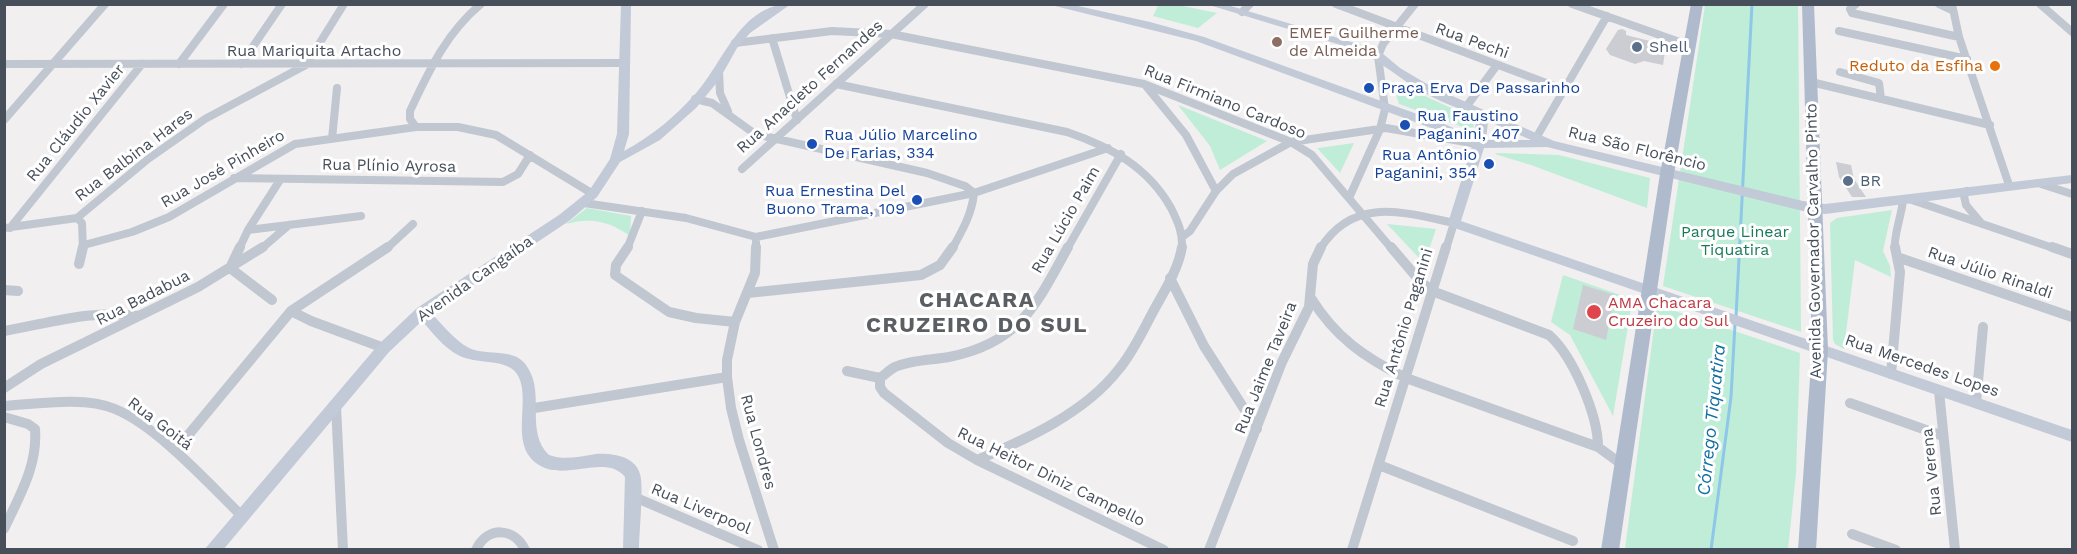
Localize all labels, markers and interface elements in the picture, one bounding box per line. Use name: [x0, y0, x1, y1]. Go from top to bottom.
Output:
street label: Rua Anacleto Fernandes: [733, 16, 887, 158]
street label: Rua Pechi: [1433, 19, 1511, 63]
place label: EMEF Guilherme de Almeida: [1289, 23, 1419, 61]
marker: EMEF Guilherme de Almeida: [1270, 35, 1284, 49]
place label: Shell: [1649, 37, 1688, 57]
marker: Shell: [1630, 40, 1644, 54]
street label: Rua Mariquita Artacho: [227, 41, 401, 61]
place label: Reduto da Esfiha: [1849, 56, 1983, 76]
marker: Reduto da Esfiha: [1988, 59, 2002, 73]
street label: Rua Cláudio Xavier: [23, 60, 129, 186]
street label: Rua Firmiano Cardoso: [1141, 61, 1309, 143]
place label: Praça Erva De Passarinho: [1381, 78, 1580, 98]
marker: Praça Erva De Passarinho: [1362, 81, 1376, 95]
street label: Avenida Governador Carvalho Pinto: [1802, 103, 1826, 379]
street label: Rua Balbina Hares: [71, 104, 197, 206]
place label: Rua Faustino Paganini, 407: [1417, 106, 1520, 144]
marker: Rua Faustino Paganini, 407: [1398, 118, 1412, 132]
street label: Rua São Florêncio: [1566, 123, 1708, 175]
place label: Rua Júlio Marcelino De Farias, 334: [824, 125, 978, 163]
street label: Rua José Pinheiro: [158, 126, 288, 212]
marker: Rua Júlio Marcelino De Farias, 334: [805, 137, 819, 151]
place label: Rua Antônio Paganini, 354: [1374, 145, 1477, 183]
street label: Rua Plínio Ayrosa: [322, 155, 456, 177]
marker: Rua Antônio Paganini, 354: [1482, 157, 1496, 171]
street label: Rua Lúcio Paim: [1028, 163, 1104, 277]
place label: BR: [1860, 171, 1881, 191]
marker: BR: [1841, 174, 1855, 188]
place label: Rua Ernestina Del Buono Trama, 109: [765, 181, 905, 219]
marker: Rua Ernestina Del Buono Trama, 109: [910, 193, 924, 207]
park label: Parque Linear Tiquatira: [1681, 222, 1789, 260]
street label: Avenida Cangaíba: [413, 232, 537, 326]
street label: Rua Júlio Rinaldi: [1925, 243, 2055, 303]
street label: Rua Antônio Paganini: [1371, 246, 1437, 410]
street label: Rua Badabua: [93, 266, 193, 330]
district label: CHACARA CRUZEIRO DO SUL: [866, 288, 1088, 340]
place label: AMA Chacara Cruzeiro do Sul: [1608, 293, 1729, 331]
street label: Rua Jaime Taveira: [1231, 299, 1301, 437]
marker: AMA Chacara Cruzeiro do Sul: [1585, 303, 1603, 321]
street label: Rua Mercedes Lopes: [1842, 331, 2002, 401]
water label: Córrego Tiquatira: [1693, 343, 1731, 497]
street label: Rua Londres: [736, 392, 780, 492]
street label: Rua Goitá: [124, 393, 196, 455]
street label: Rua Heitor Diniz Campello: [954, 423, 1148, 531]
street label: Rua Verena: [1918, 427, 1946, 517]
street label: Rua Liverpool: [648, 479, 754, 539]

